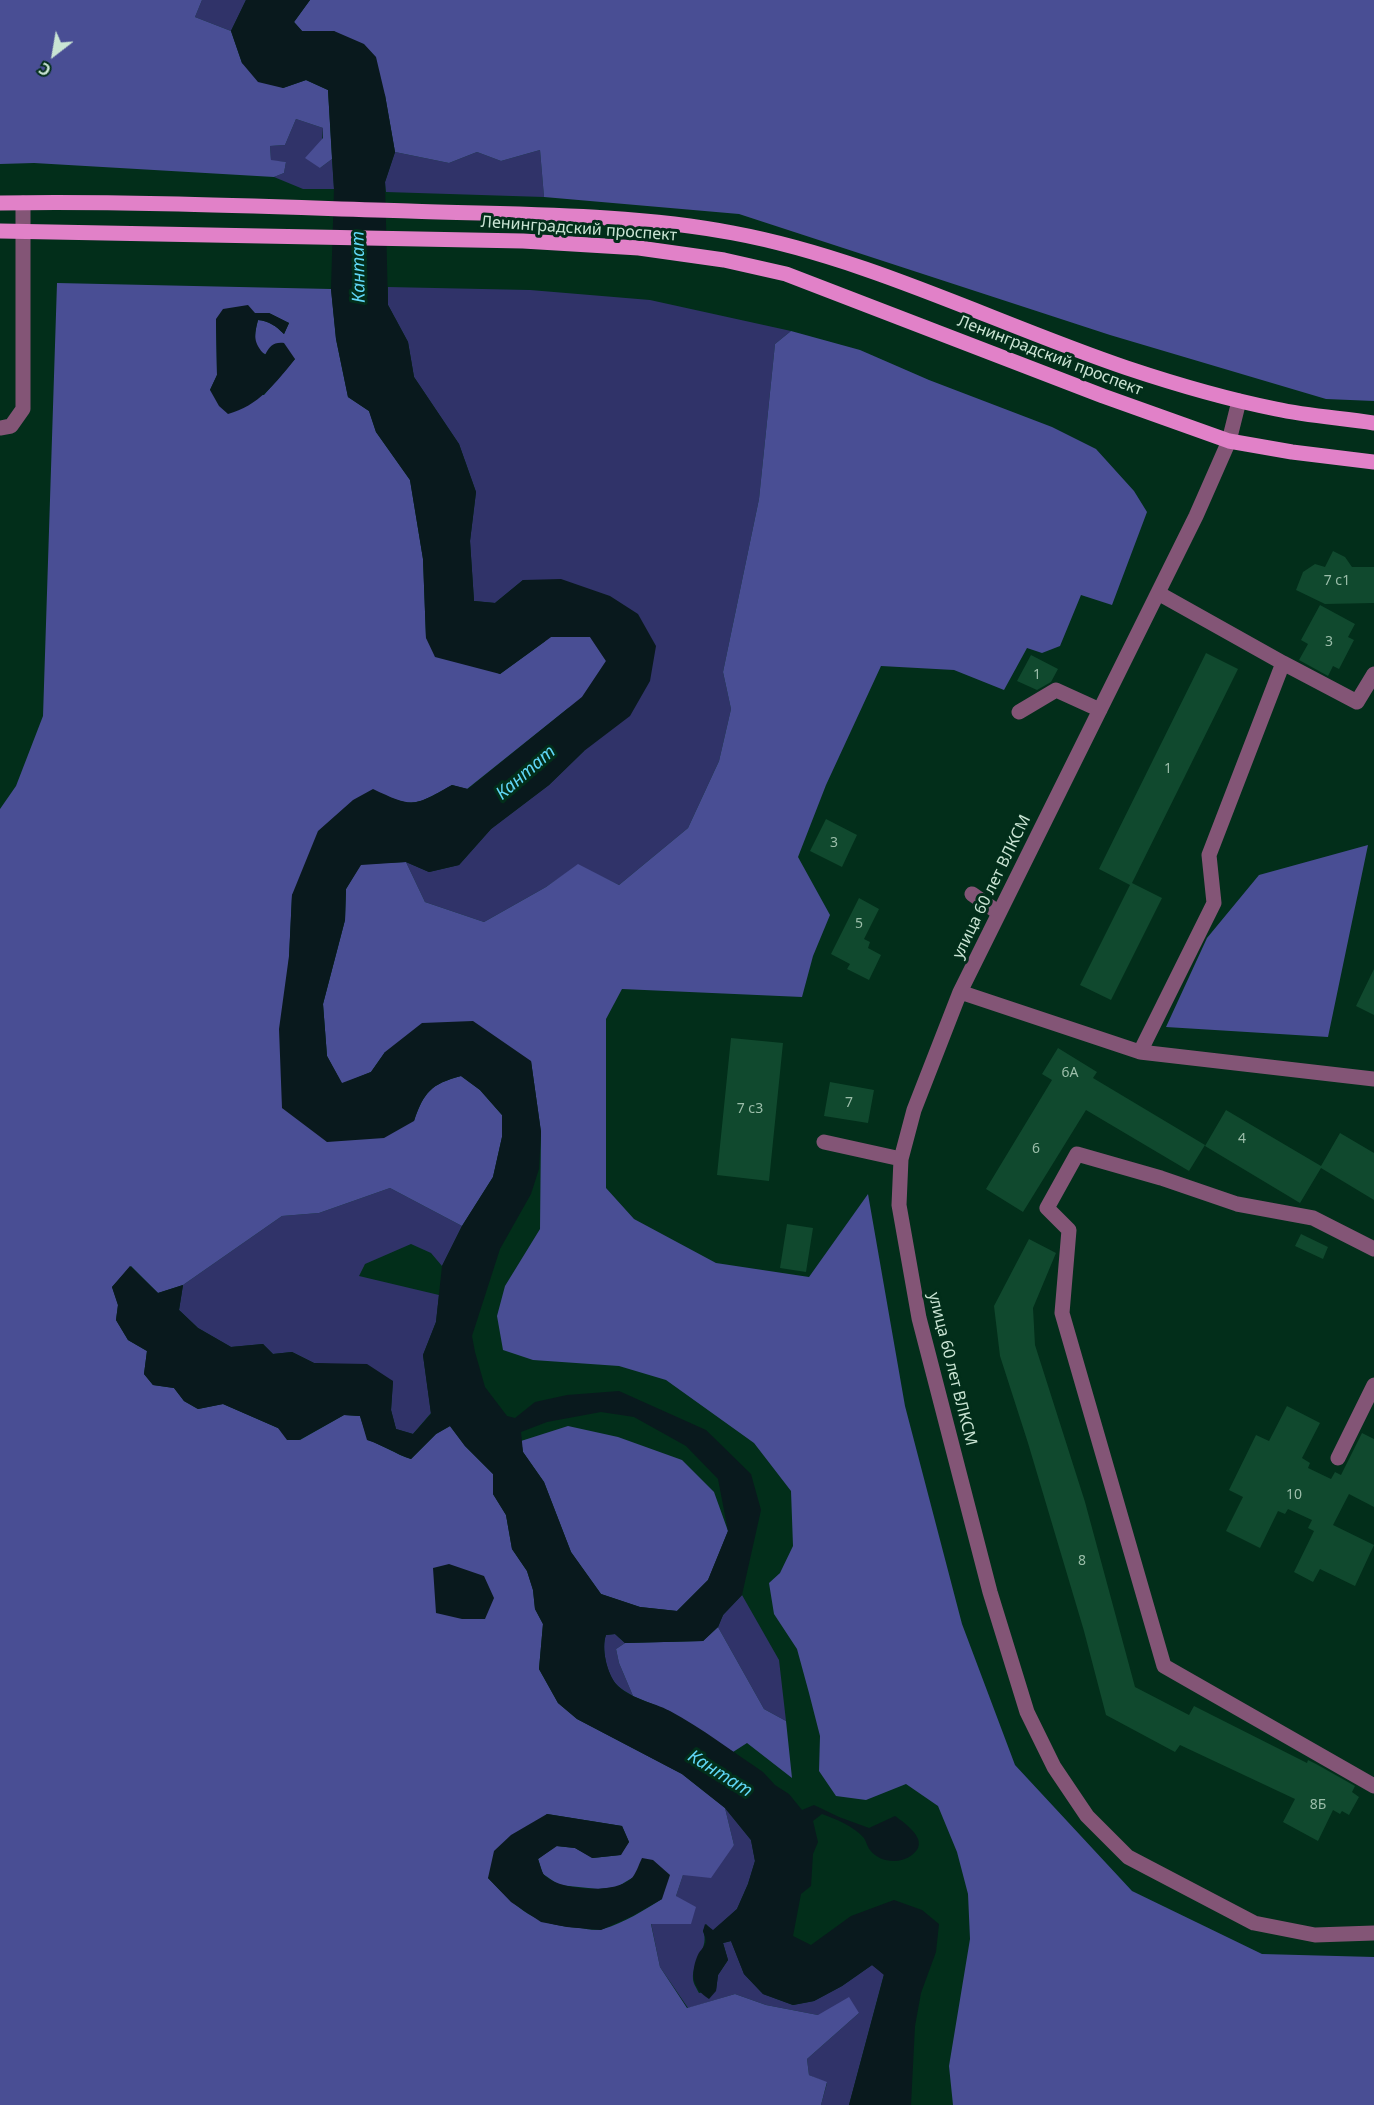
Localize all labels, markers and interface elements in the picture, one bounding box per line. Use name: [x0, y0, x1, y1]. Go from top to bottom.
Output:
north arrow: [24, 24, 84, 84]
text: С: [35, 57, 55, 82]
street label: Ленинградский проспект: [480, 213, 678, 245]
water label: Кантат: [348, 231, 370, 303]
street label: Ленинградский проспект: [955, 312, 1145, 400]
house number: 7 с1: [1324, 573, 1350, 589]
house number: 3: [1325, 634, 1333, 650]
house number: 1: [1033, 667, 1041, 683]
water label: Кантат: [492, 741, 560, 805]
house number: 1: [1164, 761, 1172, 777]
street label: улица 60 лет ВЛКСМ: [949, 812, 1035, 962]
house number: 3: [830, 835, 838, 851]
house number: 5: [855, 916, 863, 932]
house number: 6А: [1062, 1065, 1078, 1081]
house number: 7: [845, 1095, 853, 1111]
house number: 7 с3: [737, 1101, 763, 1117]
house number: 4: [1238, 1131, 1246, 1147]
house number: 6: [1032, 1141, 1040, 1157]
street label: улица 60 лет ВЛКСМ: [924, 1290, 980, 1448]
house number: 10: [1286, 1487, 1302, 1503]
house number: 8: [1078, 1553, 1086, 1569]
water label: Кантат: [684, 1746, 756, 1802]
house number: 8Б: [1310, 1797, 1326, 1813]

